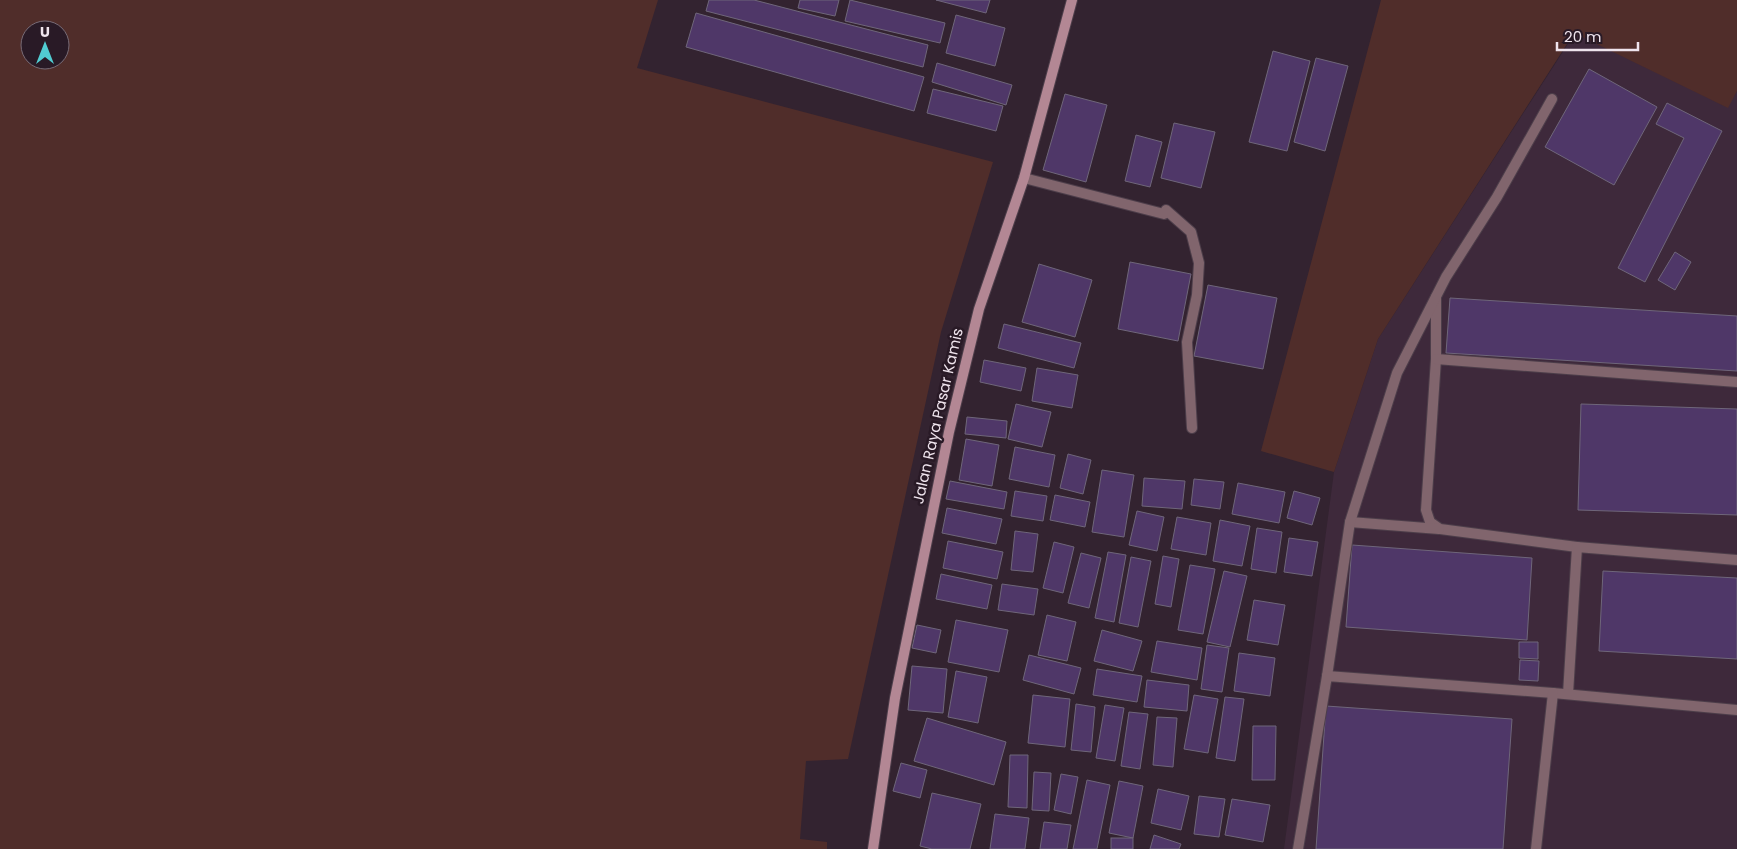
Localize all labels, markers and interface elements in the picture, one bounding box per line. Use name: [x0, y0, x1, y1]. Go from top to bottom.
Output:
north arrow: [20, 20, 70, 70]
scale bar: [1557, 20, 1638, 52]
text: U: [40, 22, 50, 42]
text: 20 m: [1564, 26, 1602, 47]
street label: Jalan Raya Pasar Kamis: [907, 326, 968, 506]

